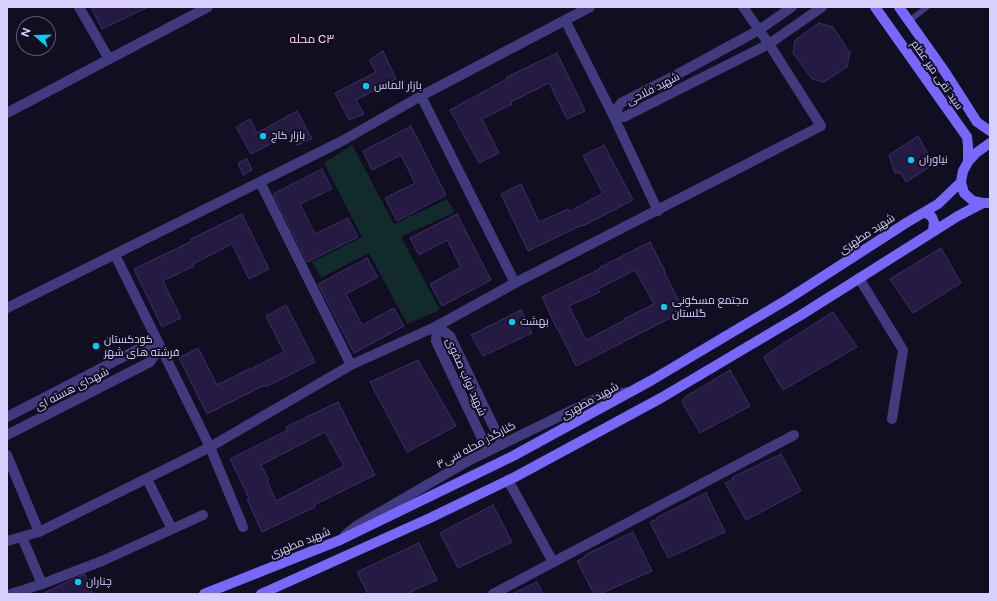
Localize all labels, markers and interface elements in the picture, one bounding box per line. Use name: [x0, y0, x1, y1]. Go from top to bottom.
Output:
north arrow: [16, 16, 56, 56]
text: N: [19, 26, 33, 38]
district label: محله C۳: [290, 32, 334, 46]
street label: سید تقی میر عظم: [908, 38, 966, 112]
street label: شهید فلاحی: [624, 70, 682, 108]
place label: بازار الماس: [374, 79, 422, 93]
marker: بازار الماس: [361, 81, 371, 91]
place label: بازار کاج: [271, 129, 305, 143]
marker: بازار کاج: [258, 131, 268, 141]
place label: نیاوران: [919, 153, 948, 167]
marker: نیاوران: [906, 155, 916, 165]
street label: شهید مطهری: [837, 211, 897, 257]
place label: مجتمع مسکونی گلستان: [672, 294, 749, 320]
marker: مجتمع مسکونی گلستان: [659, 302, 669, 312]
place label: بهشت: [520, 315, 549, 329]
marker: بهشت: [507, 317, 517, 327]
place label: کودکستان فرشته های شهر: [104, 333, 180, 359]
street label: شهید نواب صفوی: [443, 336, 489, 418]
marker: کودکستان فرشته های شهر: [91, 341, 101, 351]
street label: شهدای هسته ای: [33, 365, 111, 413]
street label: شهید مطهری: [559, 380, 621, 422]
street label: کنارگذر محله سی۳: [434, 419, 518, 471]
street label: شهید مطهری: [268, 525, 332, 561]
place label: چناران: [86, 575, 112, 589]
marker: چناران: [73, 577, 83, 587]

